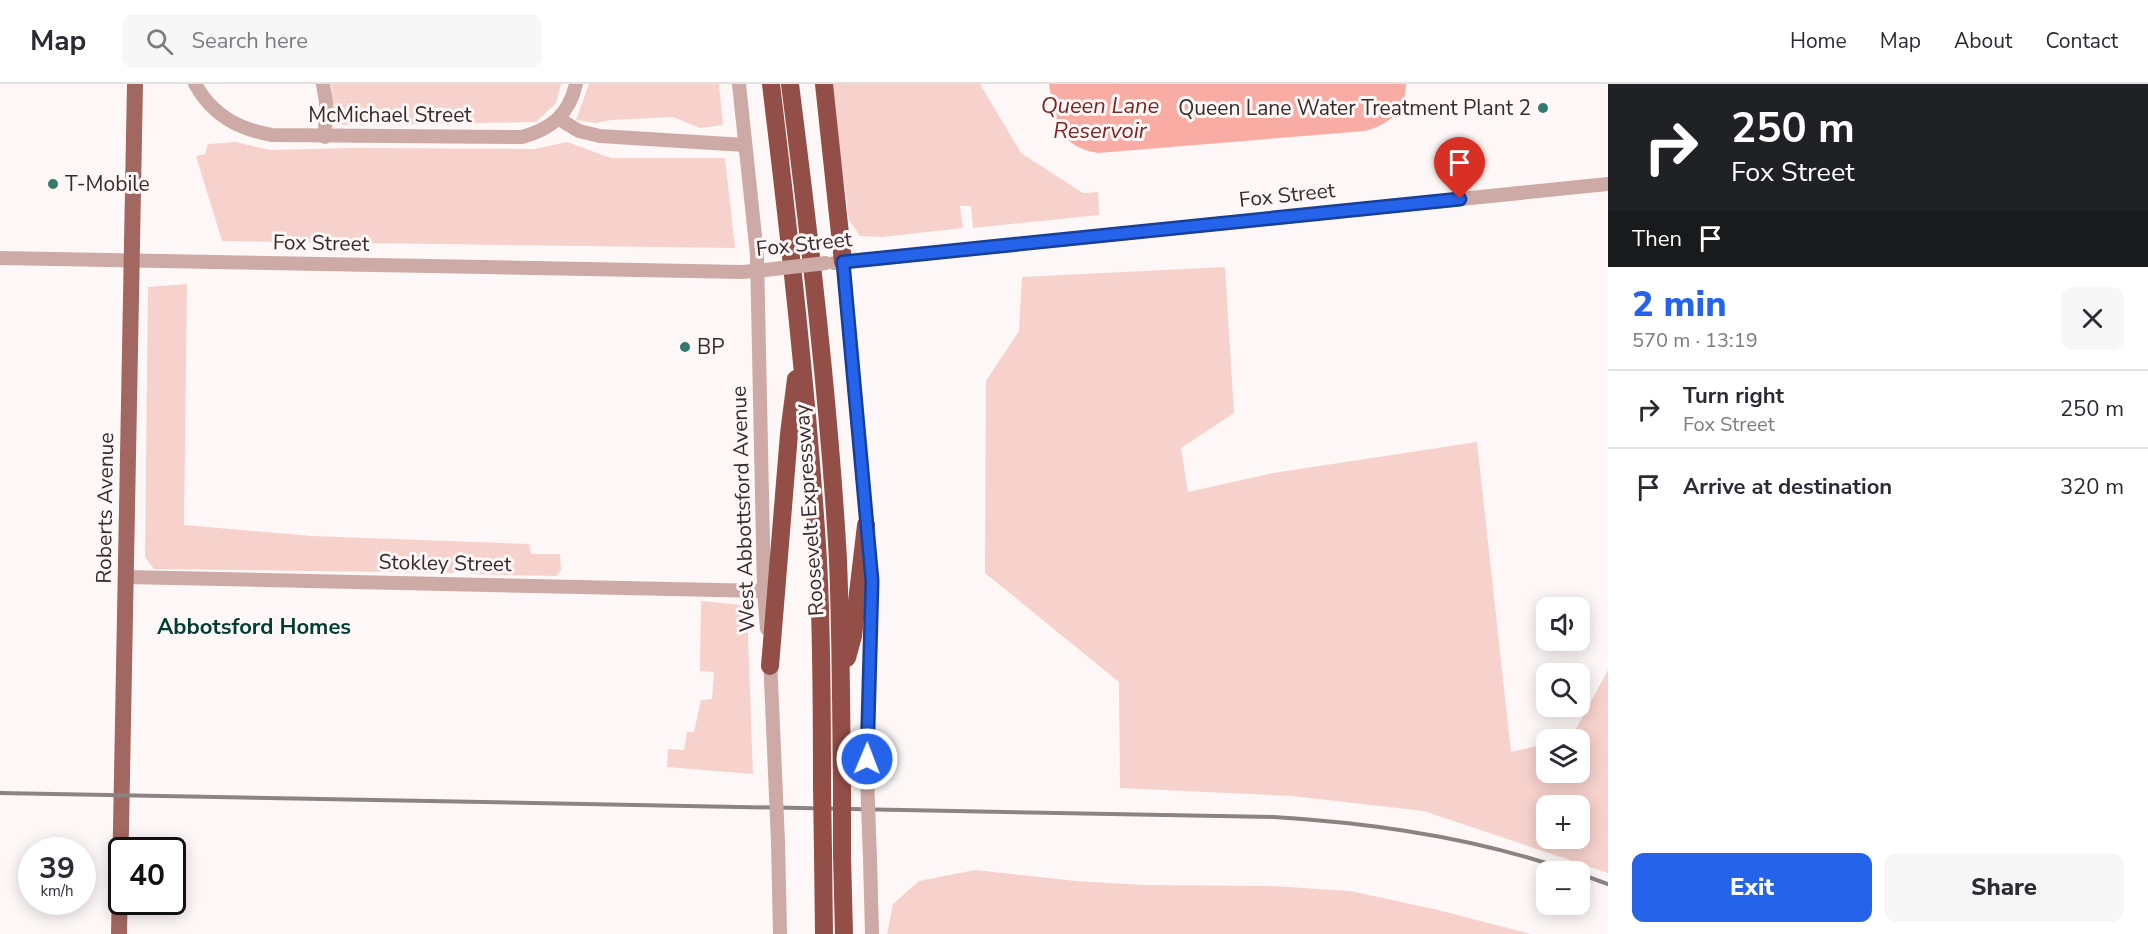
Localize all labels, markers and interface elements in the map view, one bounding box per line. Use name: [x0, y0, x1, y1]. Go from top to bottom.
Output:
search box: [122, 14, 542, 68]
text: Map: [30, 22, 86, 60]
icon: search: [143, 25, 176, 58]
text: Search here: [191, 26, 308, 56]
text: Home: [1790, 27, 1847, 55]
text: Map: [1880, 27, 1921, 55]
text: About: [1954, 27, 2012, 55]
text: Contact: [2045, 27, 2118, 55]
water label: Queen Lane Reservoir: [1041, 91, 1160, 146]
place label: Queen Lane Water Treatment Plant 2: [1178, 94, 1531, 122]
text: 250 m: [1731, 100, 1855, 157]
street label: McMichael Street: [308, 101, 472, 129]
marker: Queen Lane Water Treatment Plant 2: [1536, 101, 1550, 115]
icon: right: [1632, 108, 1710, 186]
pin: [1434, 137, 1485, 199]
icon: arrive: [1443, 146, 1476, 179]
text: Fox Street: [1731, 154, 1855, 191]
place label: T-Mobile: [65, 170, 150, 198]
street label: Fox Street: [1238, 176, 1337, 214]
marker: T-Mobile: [46, 177, 60, 191]
icon: arrive: [1694, 222, 1727, 255]
text: Then: [1632, 224, 1682, 254]
street label: Fox Street: [755, 225, 854, 263]
street label: Fox Street: [273, 228, 370, 258]
text: 2 min: [1632, 280, 1727, 329]
button: close: [2061, 287, 2124, 350]
text: 570 m · 13:19: [1632, 327, 1758, 354]
place label: BP: [697, 333, 725, 361]
marker: BP: [678, 340, 692, 354]
text: Turn right: [1683, 381, 1784, 411]
street label: West Abbottsford Avenue: [725, 385, 761, 633]
icon: right: [1632, 393, 1665, 426]
text: 250 m: [2060, 394, 2124, 424]
street label: Roosevelt Expressway: [788, 403, 830, 617]
text: Fox Street: [1683, 411, 1775, 438]
street label: Roberts Avenue: [90, 432, 120, 584]
icon: arrive: [1632, 471, 1665, 504]
text: Arrive at destination: [1683, 472, 1892, 502]
text: 320 m: [2060, 472, 2124, 502]
street label: Stokley Street: [378, 548, 512, 578]
map controls: [1536, 597, 1590, 915]
button: sound: [1536, 597, 1590, 651]
district label: Abbotsford Homes: [157, 612, 351, 642]
button: search: [1536, 663, 1590, 717]
position arrow: [835, 727, 899, 791]
button: layers: [1536, 729, 1590, 783]
button: +: [1536, 795, 1590, 849]
speed limit sign: 40: [108, 837, 186, 915]
text: 39: [39, 848, 75, 889]
button: Exit: [1632, 853, 1872, 922]
button: Share: [1884, 853, 2124, 922]
button: −: [1536, 861, 1590, 915]
text: km/h: [40, 881, 74, 901]

